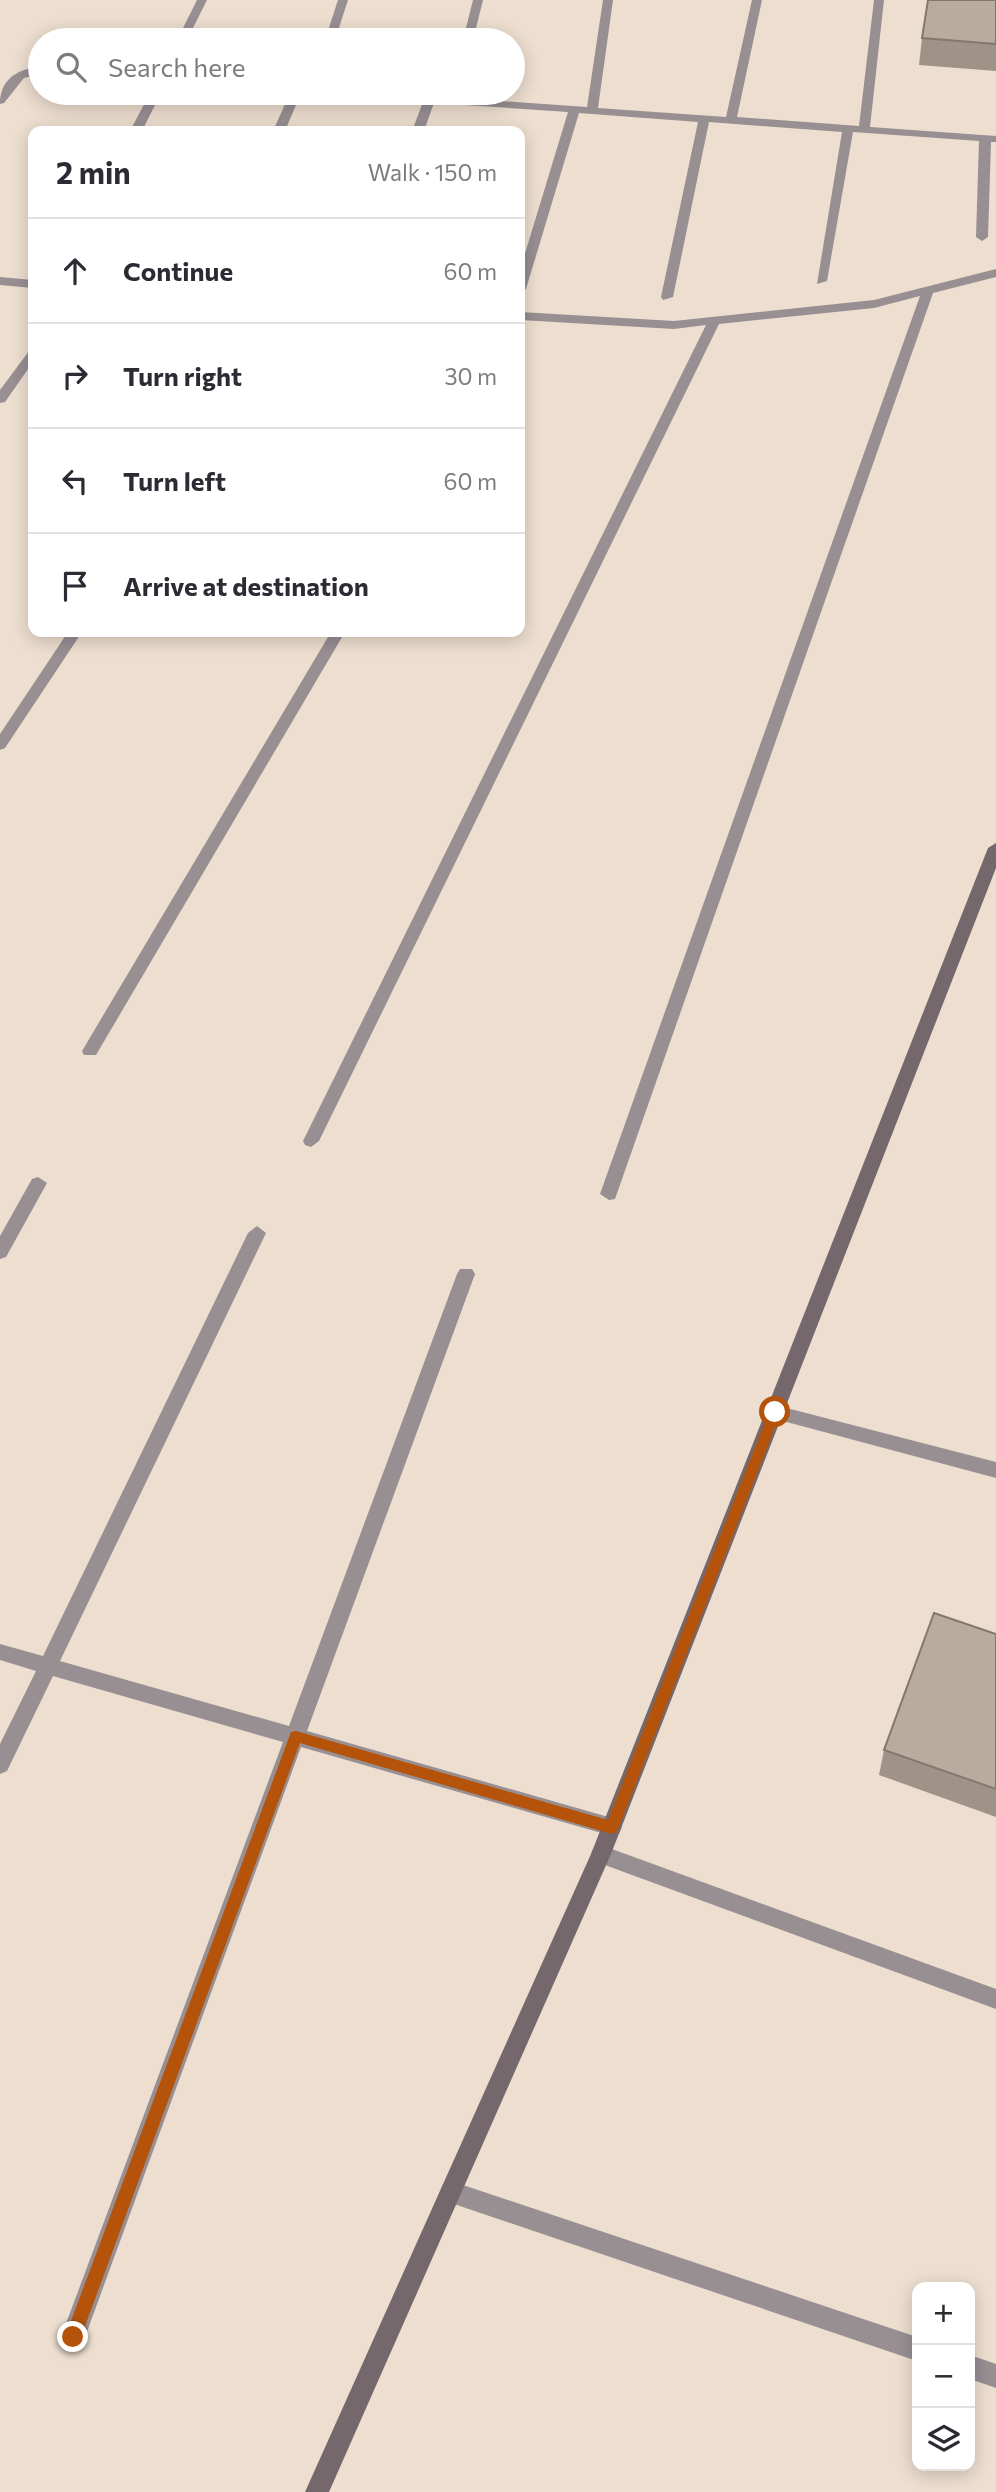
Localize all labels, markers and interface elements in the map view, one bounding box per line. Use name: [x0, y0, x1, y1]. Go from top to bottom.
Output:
search box: [28, 28, 525, 105]
icon: search: [52, 48, 90, 86]
text: Search here: [108, 51, 246, 82]
text: 2 min: [56, 153, 131, 190]
text: Walk · 150 m: [368, 158, 497, 186]
icon: ahead: [56, 252, 94, 290]
text: Continue: [123, 255, 233, 286]
text: 60 m: [444, 257, 497, 285]
icon: right: [56, 357, 94, 395]
text: Turn right: [123, 360, 242, 391]
text: 30 m: [444, 362, 497, 390]
icon: left: [56, 462, 94, 500]
text: Turn left: [123, 465, 226, 496]
text: 60 m: [444, 467, 497, 495]
icon: arrive: [56, 567, 94, 605]
text: Arrive at destination: [123, 570, 369, 601]
route start: [759, 1396, 790, 1427]
map controls: [912, 2282, 975, 2471]
button: +: [912, 2282, 975, 2345]
route end: [57, 2321, 88, 2352]
button: −: [912, 2345, 975, 2408]
button: layers: [912, 2408, 975, 2471]

